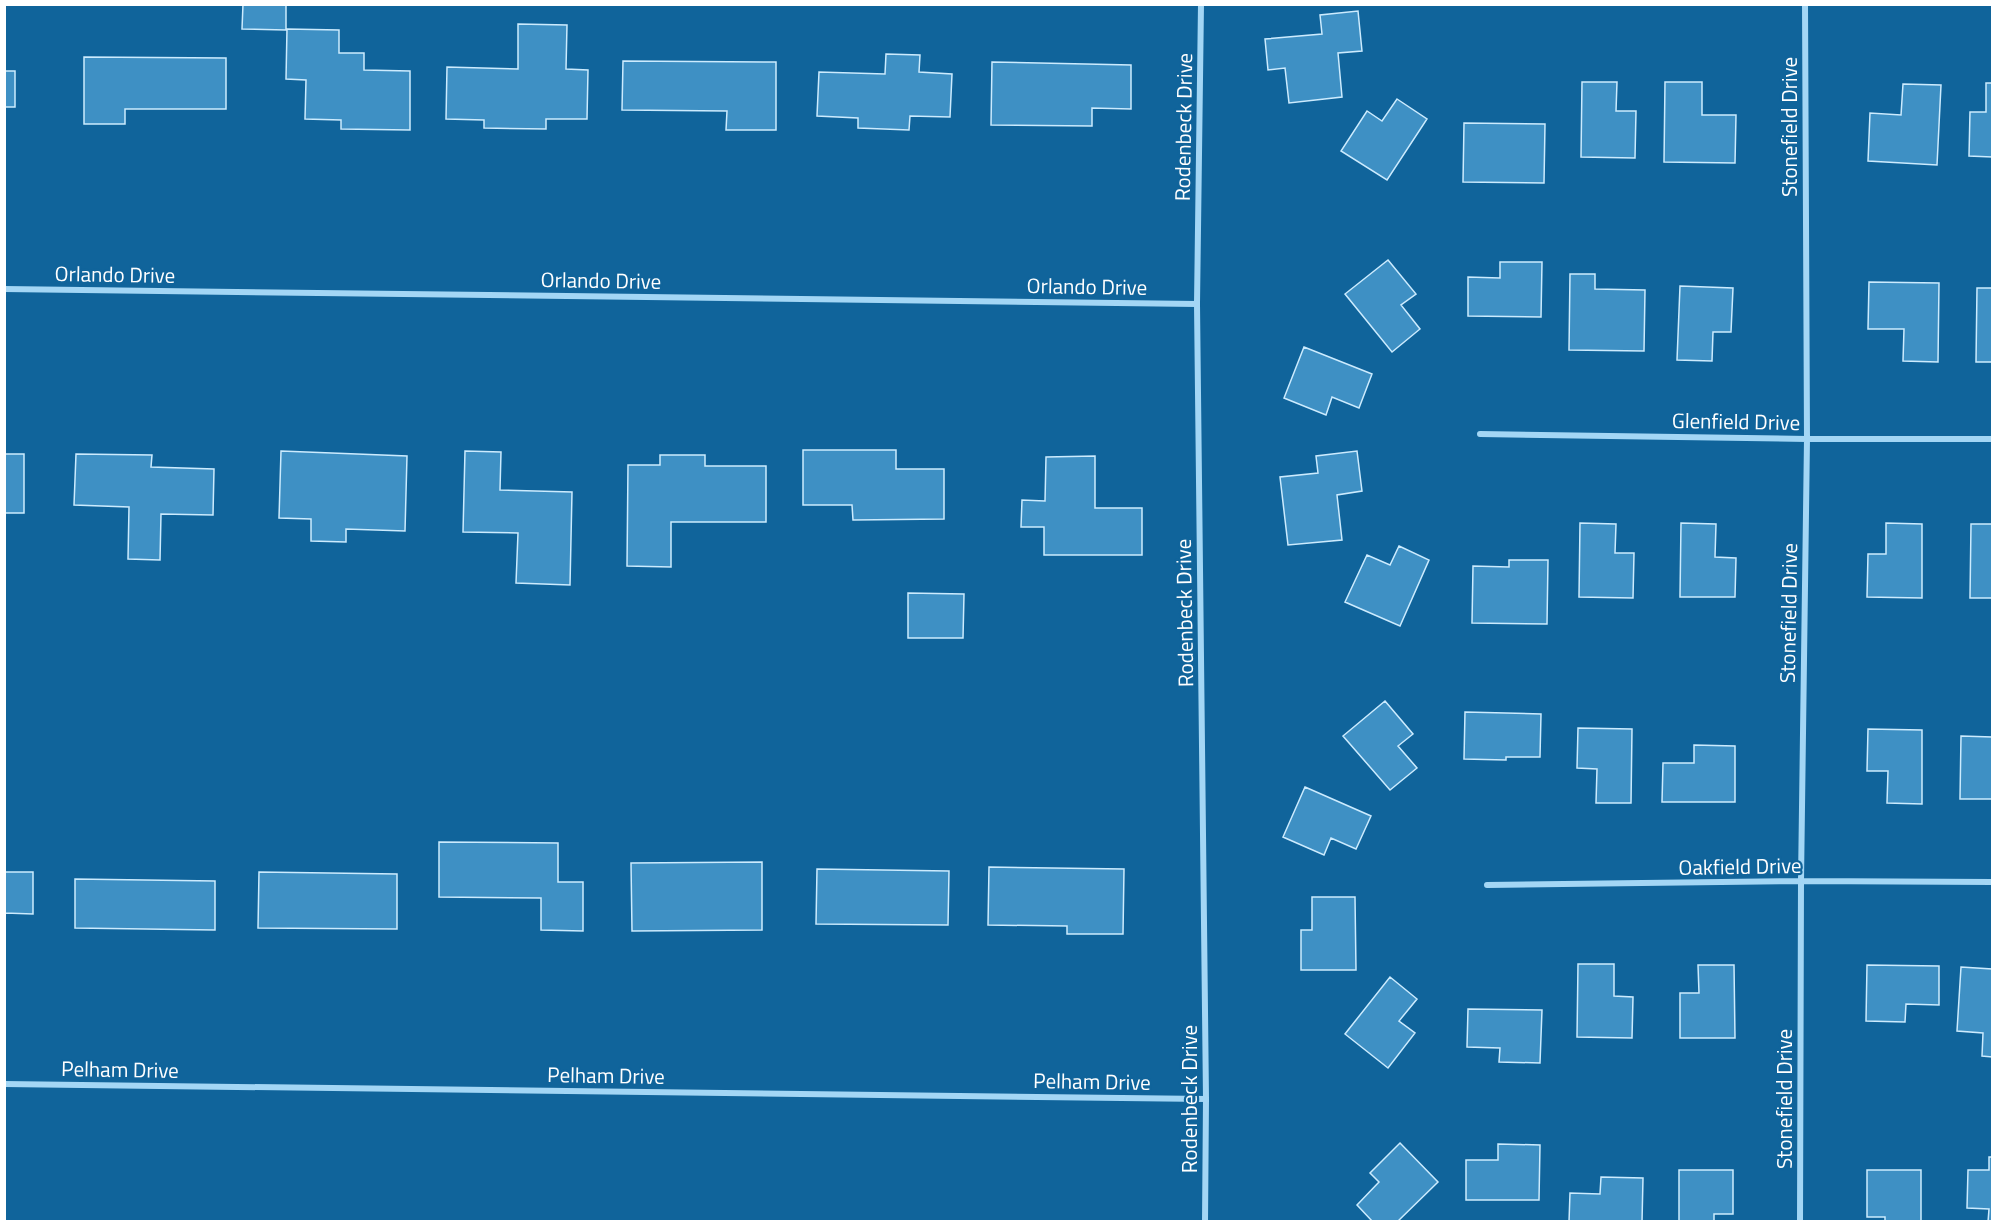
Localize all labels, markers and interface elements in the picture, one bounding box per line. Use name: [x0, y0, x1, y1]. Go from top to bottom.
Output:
street label: Rodenbeck Drive: [1166, 53, 1200, 201]
street label: Stonefield Drive: [1773, 57, 1805, 197]
street label: Orlando Drive: [54, 257, 176, 291]
street label: Orlando Drive: [540, 263, 662, 297]
street label: Orlando Drive: [1026, 269, 1148, 303]
street label: Glenfield Drive: [1672, 404, 1800, 438]
street label: Rodenbeck Drive: [1167, 539, 1201, 687]
street label: Stonefield Drive: [1771, 543, 1805, 683]
street label: Oakfield Drive: [1678, 849, 1802, 883]
street label: Rodenbeck Drive: [1173, 1025, 1205, 1173]
street label: Stonefield Drive: [1768, 1029, 1800, 1169]
street label: Pelham Drive: [61, 1052, 179, 1086]
street label: Pelham Drive: [547, 1058, 665, 1092]
street label: Pelham Drive: [1033, 1064, 1151, 1098]

